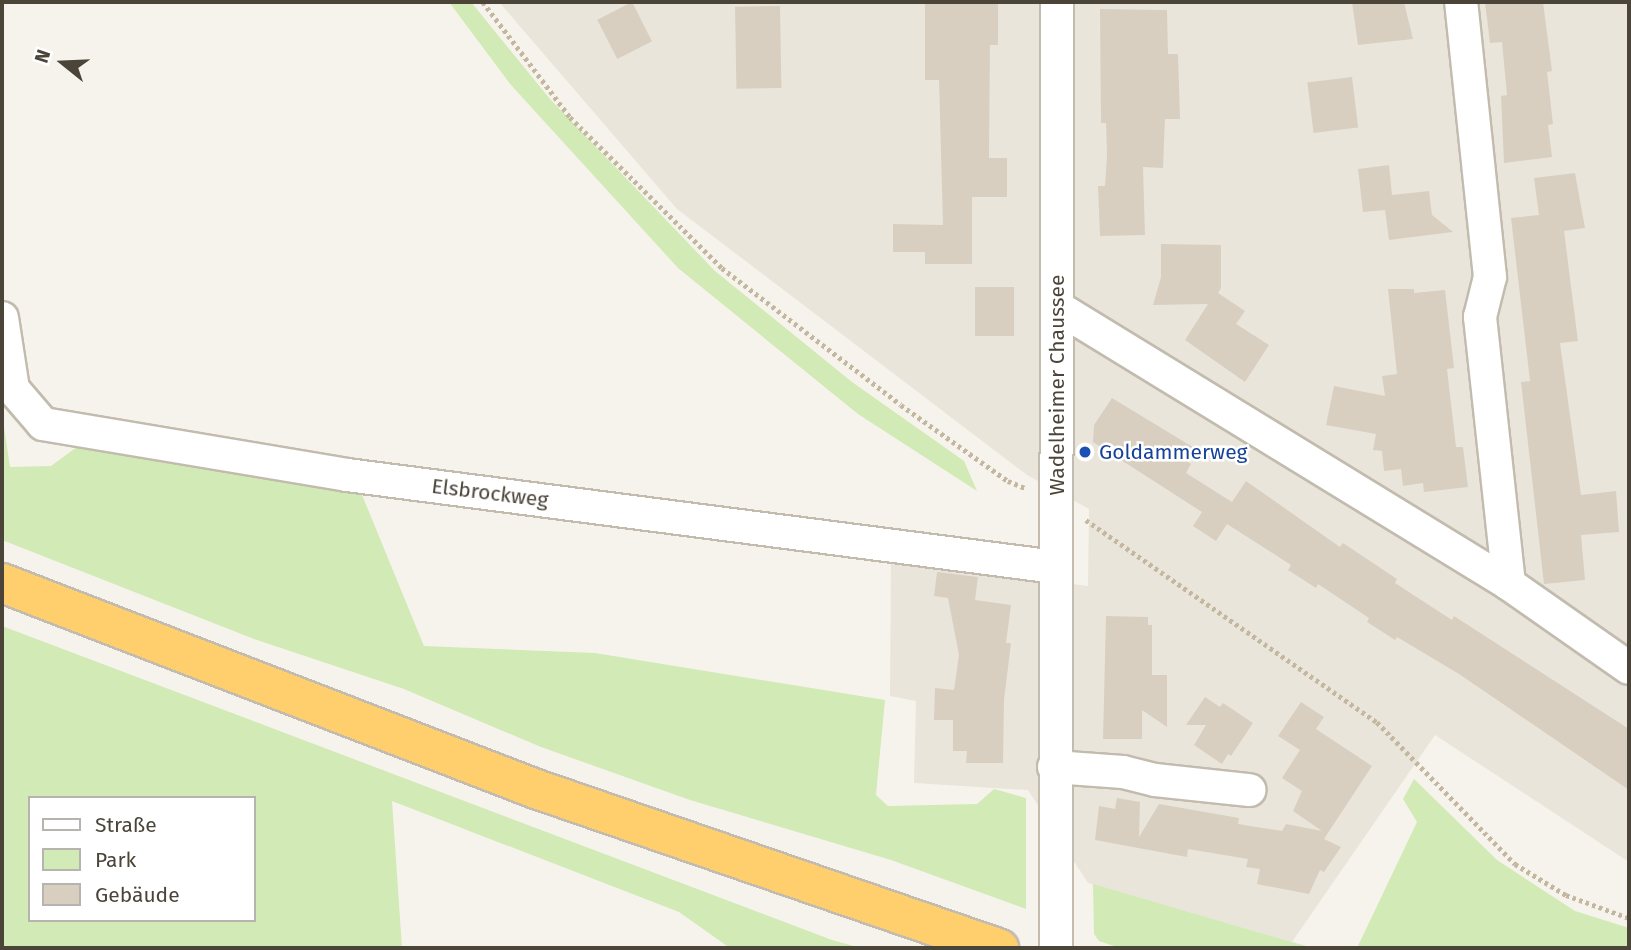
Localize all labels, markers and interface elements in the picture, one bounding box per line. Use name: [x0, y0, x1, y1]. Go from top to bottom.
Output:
north arrow: [28, 28, 98, 98]
text: N: [30, 47, 55, 66]
street label: Wadelheimer Chaussee: [1044, 275, 1070, 495]
place label: Goldammerweg: [1099, 439, 1248, 465]
marker: Goldammerweg: [1077, 444, 1093, 460]
street label: Elsbrockweg: [430, 473, 550, 513]
legend: [28, 796, 256, 922]
text: Straße: [95, 812, 157, 838]
text: Park: [95, 847, 136, 873]
text: Gebäude: [95, 882, 180, 908]

